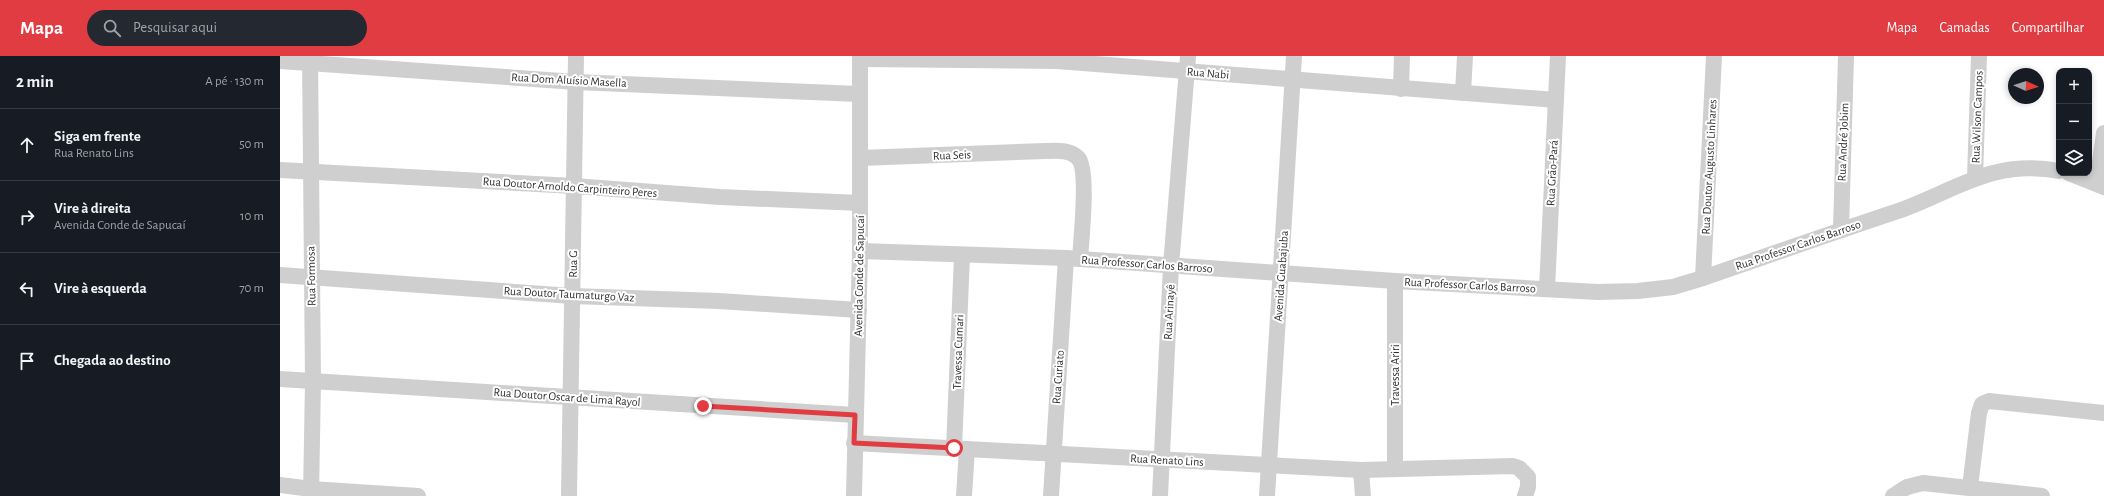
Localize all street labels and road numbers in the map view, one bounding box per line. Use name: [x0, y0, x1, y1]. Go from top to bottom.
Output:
street label: Rua Nabi: [1186, 65, 1230, 81]
street label: Rua Wilson Campos: [1969, 70, 1985, 164]
street label: Rua Dom Aluísio Masella: [511, 71, 628, 89]
street label: Rua Doutor Augusto Linhares: [1699, 99, 1719, 235]
street label: Rua André Jobim: [1836, 102, 1850, 182]
street label: Rua Grão-Pará: [1544, 139, 1560, 206]
street label: Rua Seis: [933, 148, 971, 162]
street label: Rua Doutor Arnoldo Carpinteiro Peres: [482, 175, 658, 199]
street label: Avenida Conde de Sapucaí: [852, 215, 866, 337]
street label: Rua Professor Carlos Barroso: [1734, 218, 1862, 272]
street label: Avenida Guabajuba: [1272, 230, 1291, 322]
street label: Rua Formosa: [304, 245, 318, 306]
street label: Rua G: [567, 250, 579, 278]
street label: Rua Professor Carlos Barroso: [1081, 253, 1213, 275]
street label: Rua Professor Carlos Barroso: [1404, 276, 1536, 294]
street label: Rua Arinayê: [1162, 284, 1177, 340]
street label: Rua Doutor Taumaturgo Vaz: [503, 285, 635, 303]
street label: Travessa Cumari: [951, 314, 965, 390]
street label: Travessa Ariri: [1389, 344, 1401, 406]
street label: Rua Curiato: [1050, 350, 1066, 404]
street label: Rua Doutor Oscar de Lima Rayol: [493, 386, 641, 409]
street label: Rua Renato Lins: [1130, 452, 1204, 468]

